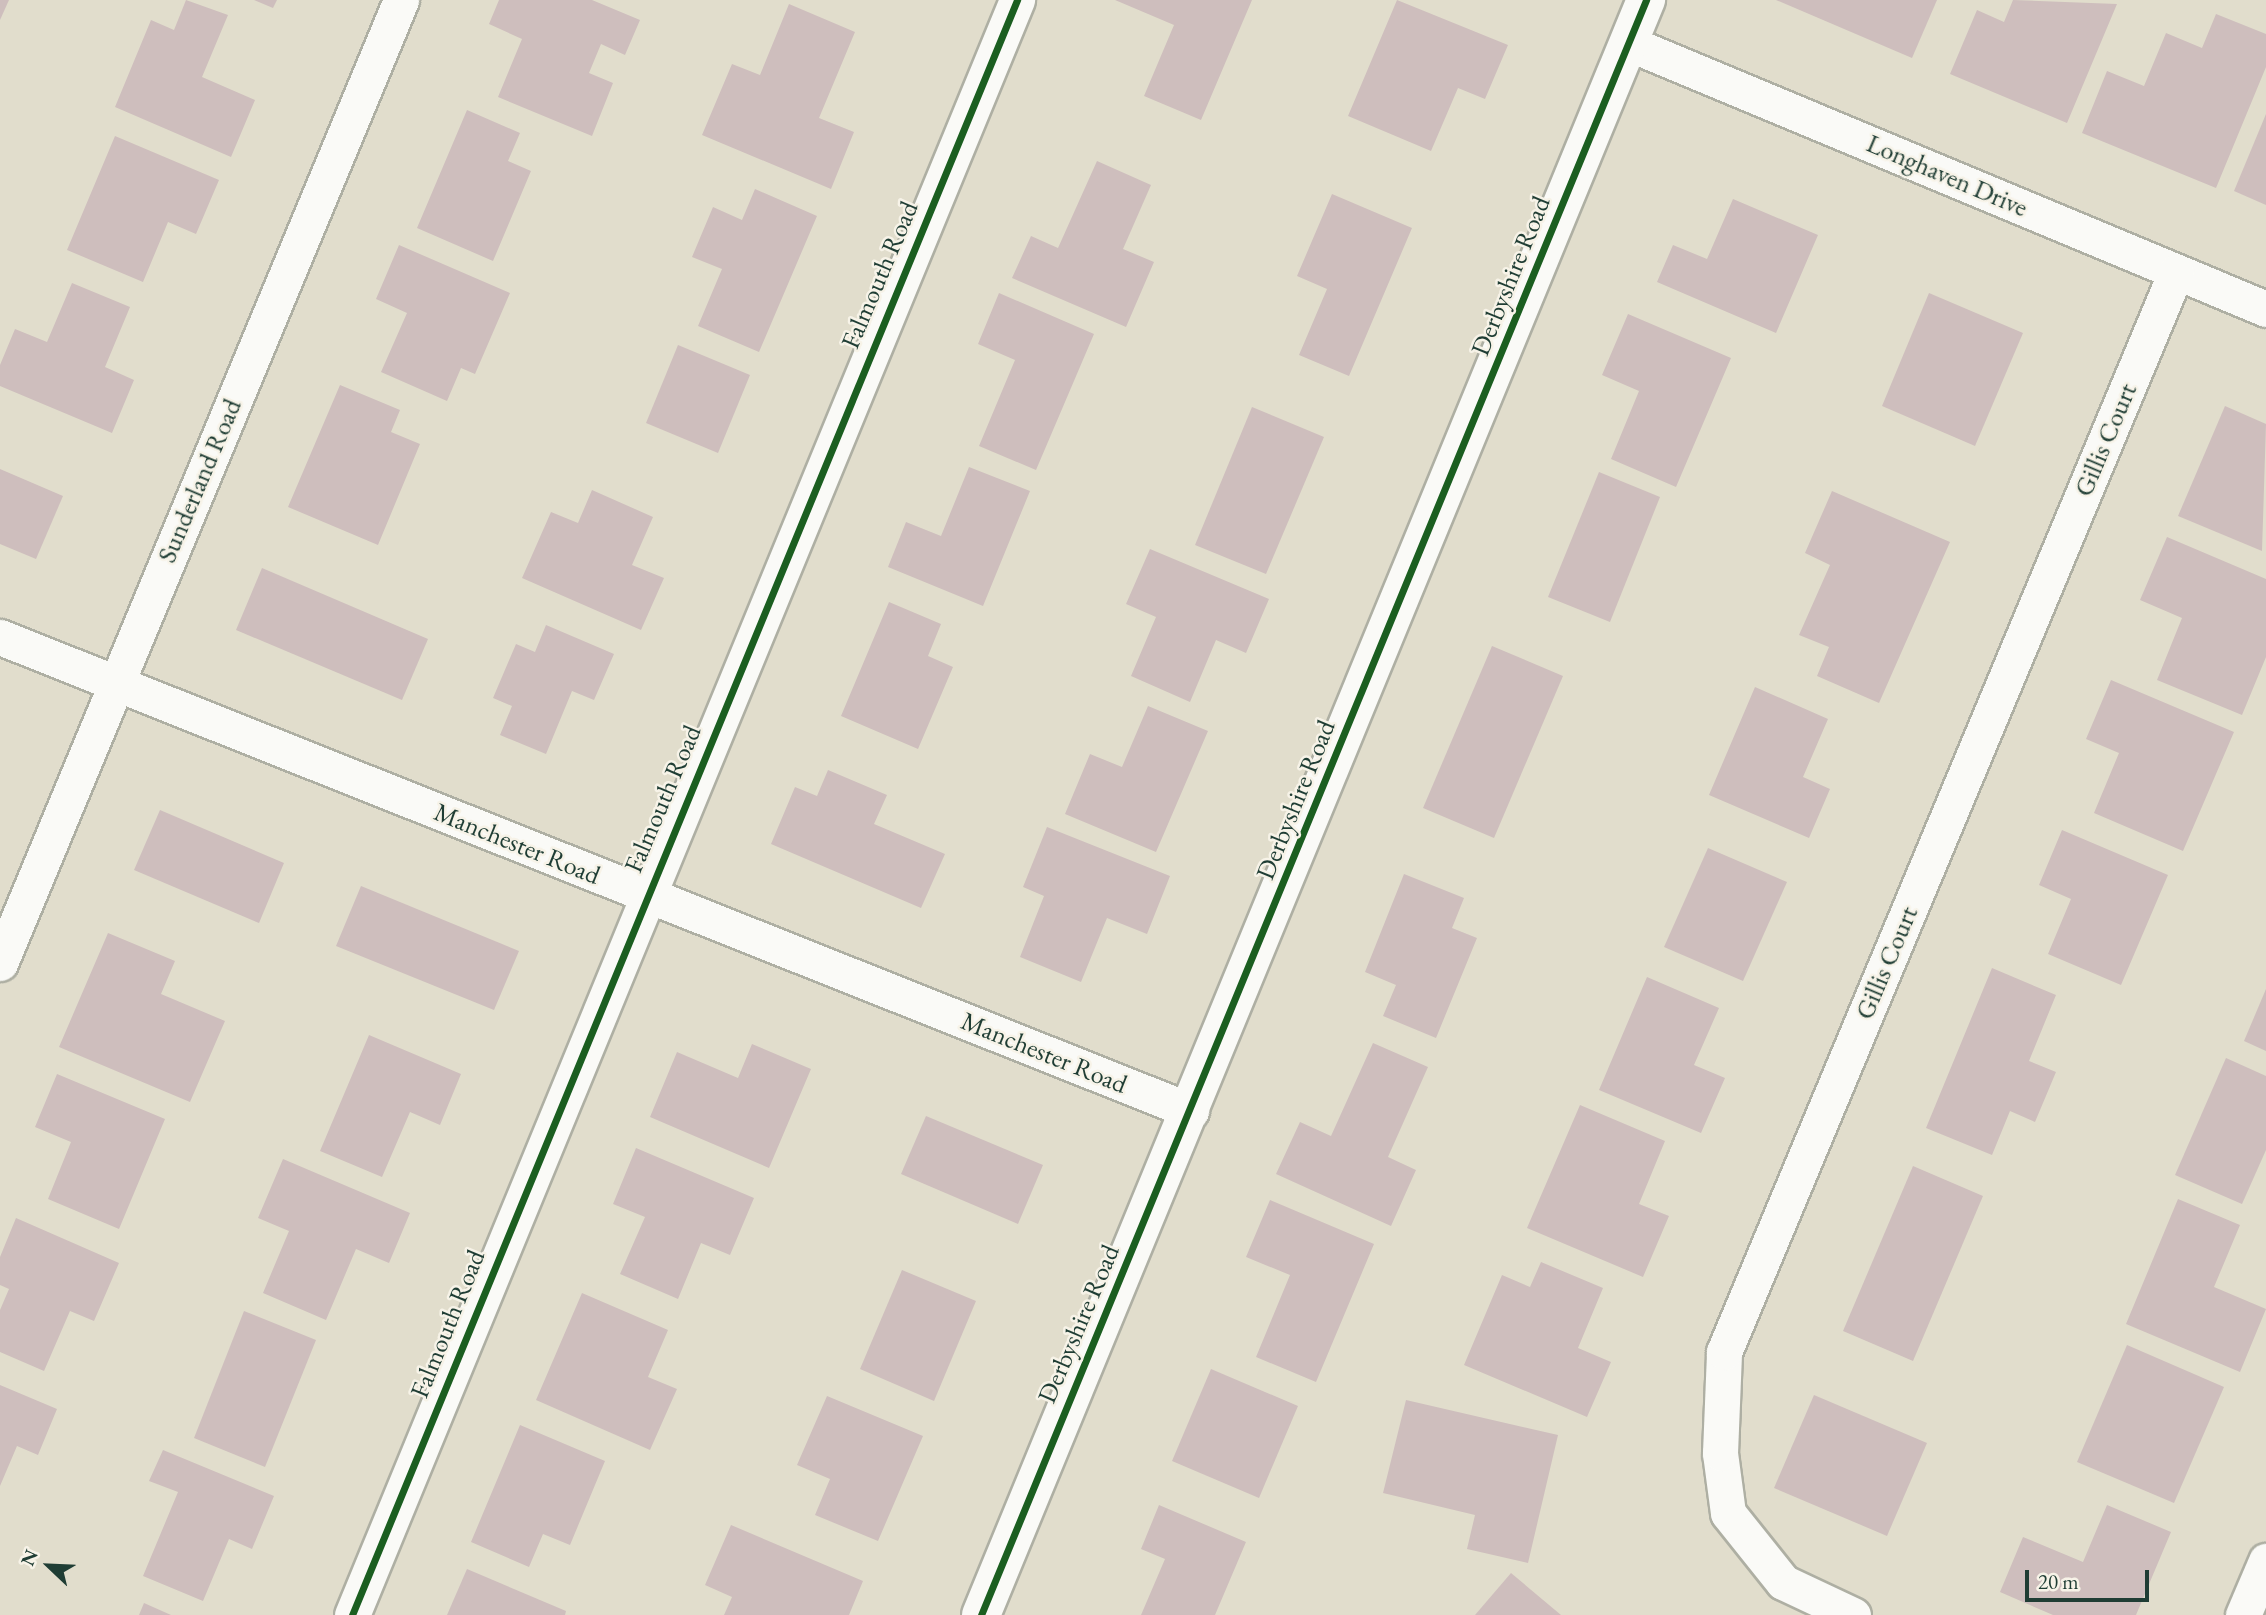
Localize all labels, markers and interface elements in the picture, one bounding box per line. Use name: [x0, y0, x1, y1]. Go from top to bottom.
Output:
street label: Longhaven Drive: [1862, 128, 2032, 224]
street label: Derbyshire Road: [1465, 192, 1557, 360]
street label: Falmouth Road: [835, 197, 925, 353]
street label: Gillis Court: [2068, 379, 2144, 501]
street label: Sunderland Road: [152, 395, 248, 567]
street label: Derbyshire Road: [1250, 716, 1342, 884]
street label: Falmouth Road: [618, 721, 708, 877]
street label: Manchester Road: [430, 797, 604, 891]
street label: Gillis Court: [1849, 902, 1925, 1024]
street label: Manchester Road: [957, 1006, 1131, 1100]
street label: Derbyshire Road: [1032, 1240, 1126, 1408]
street label: Falmouth Road: [404, 1245, 492, 1403]
north arrow: [14, 1531, 84, 1601]
text: N: [15, 1546, 44, 1570]
scale bar: [2028, 1556, 2152, 1600]
text: 20 m: [2038, 1568, 2079, 1595]

